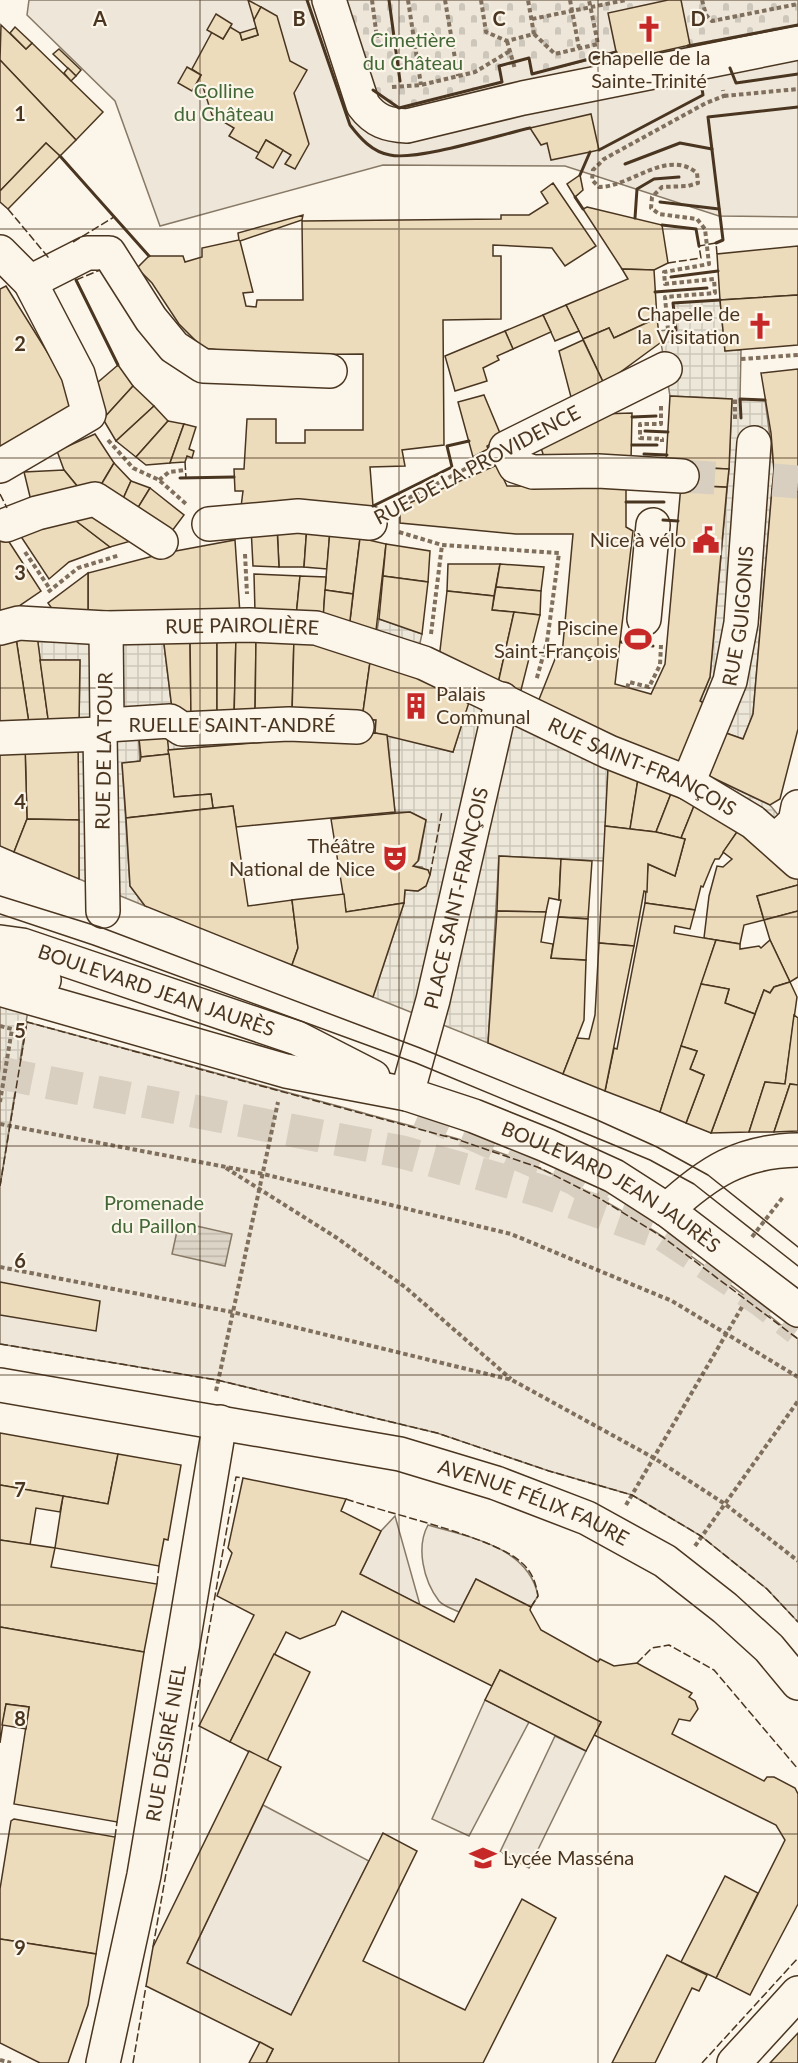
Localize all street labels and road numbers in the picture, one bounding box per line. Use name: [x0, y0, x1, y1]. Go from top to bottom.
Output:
street label: RUE DE LA PROVIDENCE: [369, 400, 584, 529]
street label: RUE GUIGONIS: [716, 545, 758, 688]
street label: RUE PAIROLIÈRE: [165, 612, 320, 639]
street label: RUE DE LA TOUR: [90, 671, 116, 830]
street label: RUELLE SAINT-ANDRÉ: [128, 712, 336, 736]
street label: RUE SAINT-FRANÇOIS: [544, 712, 741, 820]
street label: PLACE SAINT-FRANÇOIS: [418, 785, 492, 1012]
street label: BOULEVARD JEAN JAURÈS: [35, 938, 278, 1041]
street label: BOULEVARD JEAN JAURÈS: [498, 1115, 725, 1257]
street label: AVENUE FÉLIX FAURE: [436, 1453, 634, 1550]
street label: RUE DÉSIRÉ NIEL: [140, 1663, 190, 1824]

